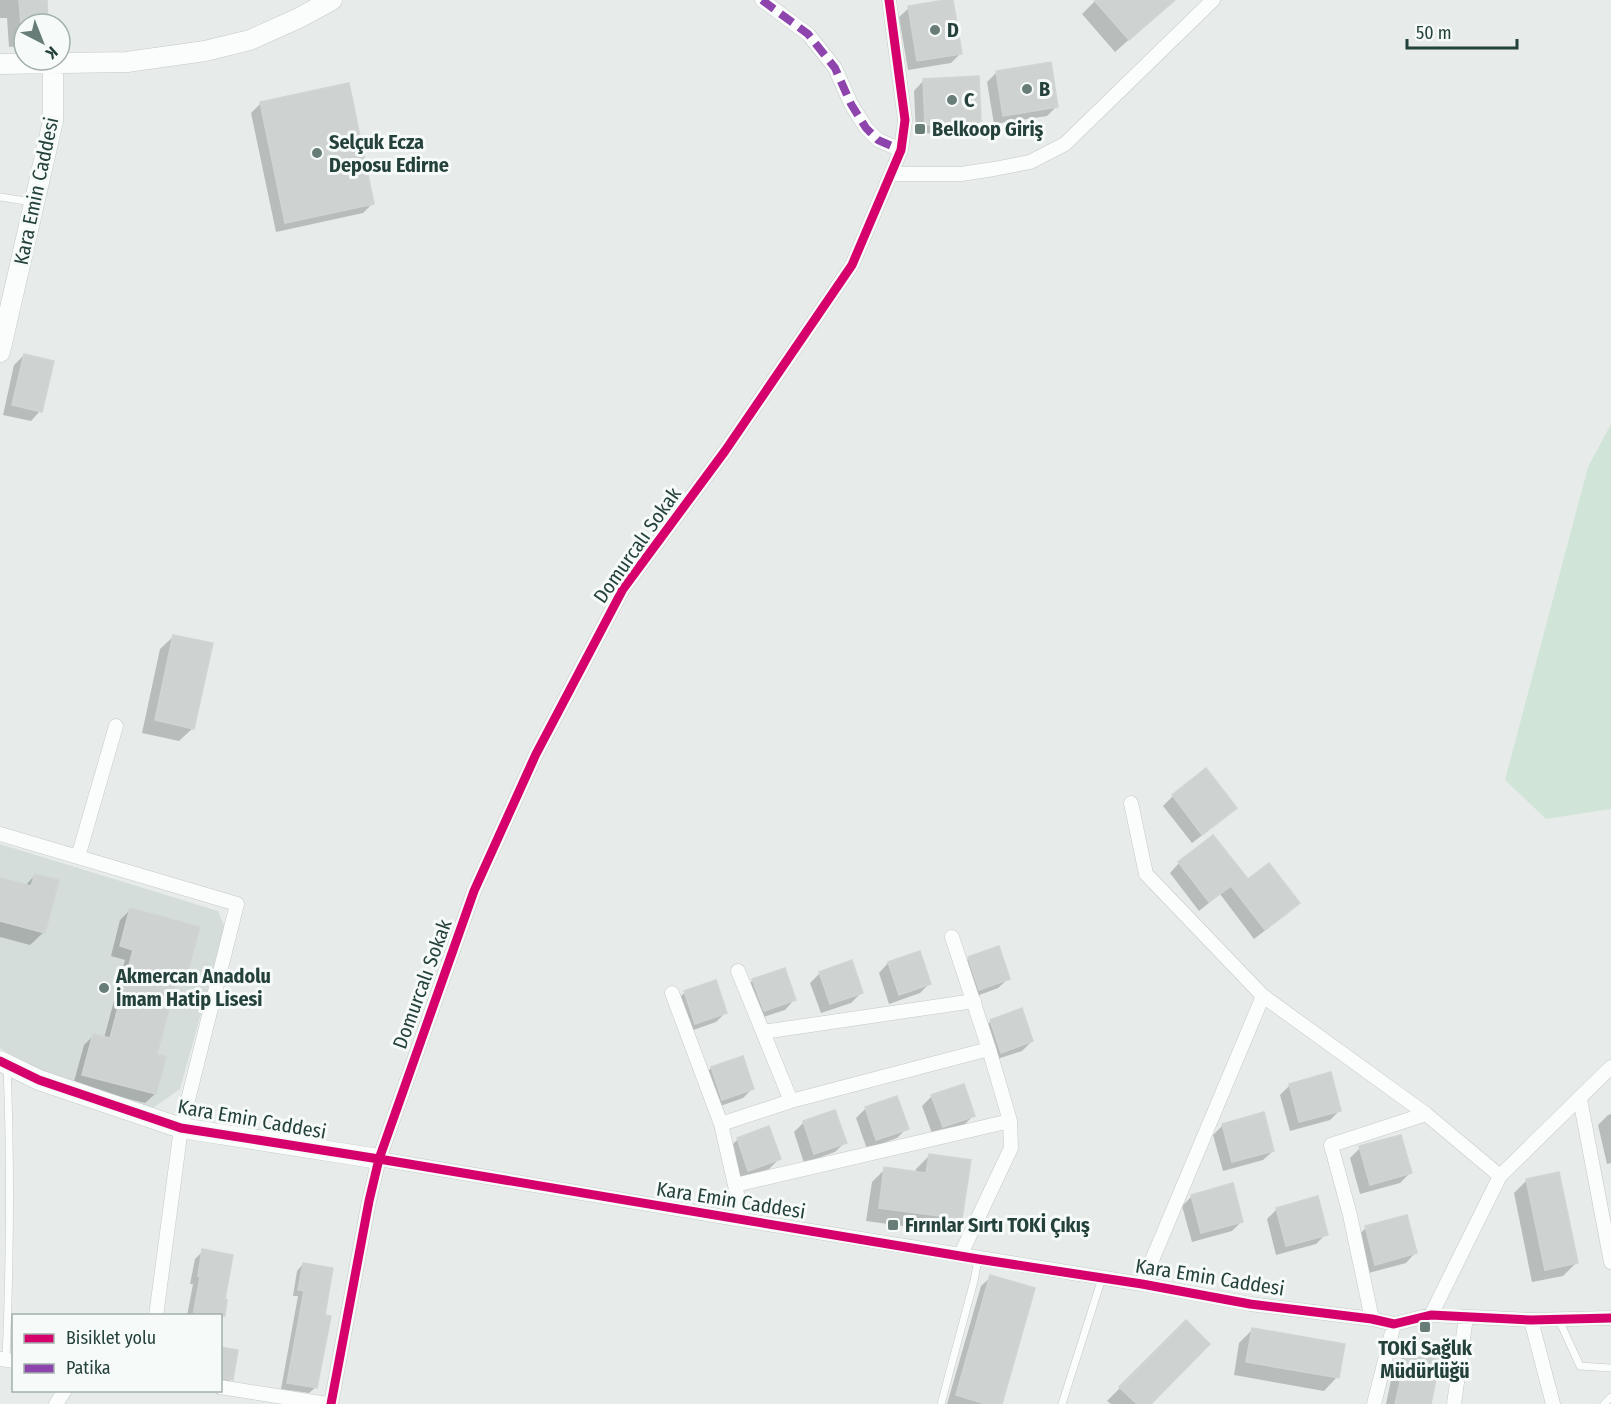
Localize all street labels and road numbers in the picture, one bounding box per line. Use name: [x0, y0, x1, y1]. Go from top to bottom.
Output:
street label: Kara Emin Caddesi: [9, 115, 63, 267]
street label: Domurcalı Sokak: [588, 482, 686, 608]
street label: Domurcalı Sokak: [387, 915, 457, 1052]
street label: Kara Emin Caddesi: [176, 1094, 328, 1144]
street label: Kara Emin Caddesi: [655, 1176, 807, 1224]
street label: Kara Emin Caddesi: [1134, 1253, 1286, 1301]

